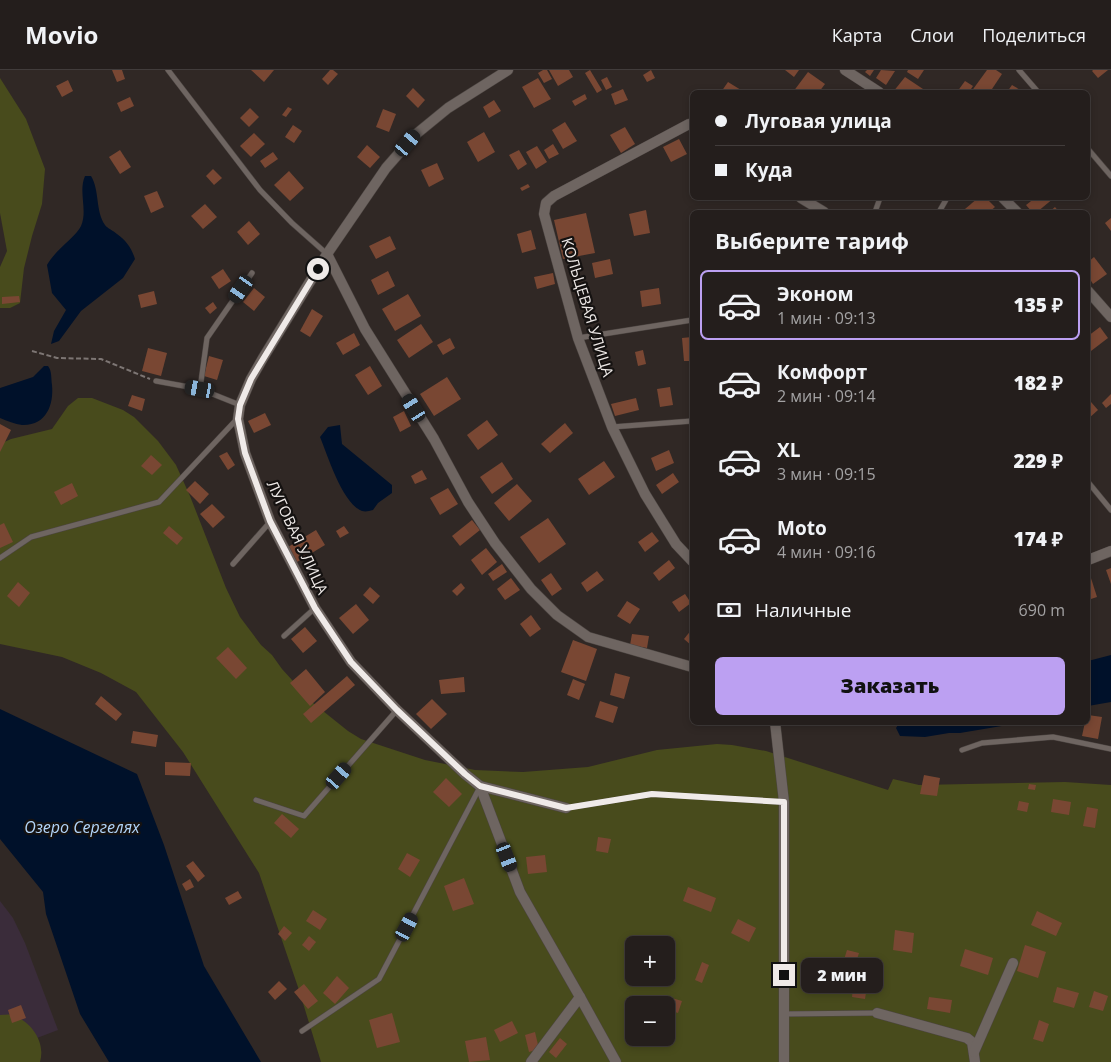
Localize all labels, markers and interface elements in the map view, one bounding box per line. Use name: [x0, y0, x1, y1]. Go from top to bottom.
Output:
text: Movio: [25, 18, 98, 51]
text: Карта: [832, 23, 882, 47]
text: Слои: [910, 23, 954, 47]
text: Поделиться: [982, 23, 1086, 47]
text: Луговая улица: [745, 108, 892, 134]
car: [392, 127, 423, 159]
text: Куда: [745, 157, 793, 183]
text: Выберите тариф: [715, 225, 909, 255]
street label: КОЛЬЦЕВАЯ УЛИЦА: [557, 235, 619, 380]
route start: [307, 258, 329, 280]
car: [226, 272, 255, 306]
text: Эконом: [777, 281, 854, 307]
icon: car: [717, 283, 762, 328]
text: 135 ₽: [1014, 292, 1063, 318]
text: 1 мин · 09:13: [777, 307, 876, 329]
text: Комфорт: [777, 359, 867, 385]
icon: car: [717, 361, 762, 406]
text: 182 ₽: [1014, 370, 1063, 396]
car: [183, 379, 216, 399]
text: 2 мин · 09:14: [777, 385, 876, 407]
car: [399, 391, 428, 425]
text: XL: [777, 437, 800, 463]
icon: car: [717, 439, 762, 484]
text: 229 ₽: [1014, 448, 1063, 474]
text: 3 мин · 09:15: [777, 463, 876, 485]
street label: ЛУГОВАЯ УЛИЦА: [263, 477, 333, 598]
text: Moto: [777, 515, 827, 541]
icon: car: [717, 517, 762, 562]
text: 174 ₽: [1014, 526, 1063, 552]
text: 4 мин · 09:16: [777, 541, 876, 563]
icon: cash: [715, 596, 743, 624]
text: Наличные: [755, 597, 851, 623]
text: 690 m: [1019, 599, 1065, 621]
button: Заказать: [715, 657, 1065, 715]
car: [323, 760, 354, 792]
water label: Озеро Сергелях: [24, 816, 141, 838]
car: [494, 840, 519, 874]
car: [393, 910, 420, 944]
map controls: [625, 936, 675, 1046]
button: +: [625, 936, 675, 986]
callout: 2 мин: [802, 958, 884, 992]
route end: [773, 964, 795, 986]
text: 2 мин: [817, 964, 867, 986]
button: −: [625, 996, 675, 1046]

